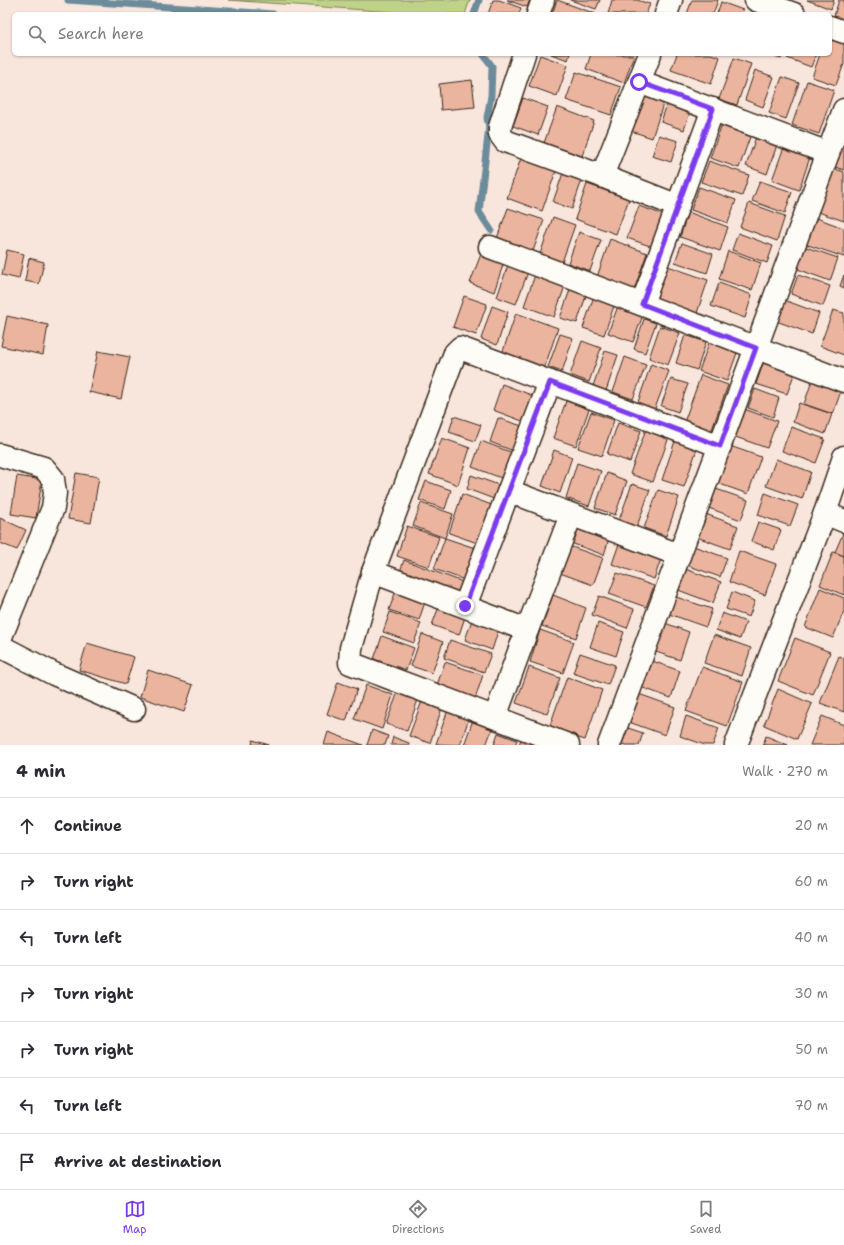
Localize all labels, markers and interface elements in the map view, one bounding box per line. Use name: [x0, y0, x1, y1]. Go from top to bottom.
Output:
search box: [12, 12, 832, 56]
icon: search: [26, 23, 48, 45]
text: Search here: [58, 24, 144, 44]
route start: [630, 73, 648, 91]
route end: [456, 597, 474, 615]
text: 4 min: [16, 760, 66, 782]
text: Walk · 270 m: [742, 763, 828, 780]
icon: ahead: [16, 815, 38, 837]
text: Continue: [54, 816, 122, 836]
text: 20 m: [795, 817, 828, 834]
icon: right: [16, 871, 38, 893]
text: Turn right: [54, 872, 134, 892]
text: 60 m: [795, 873, 828, 890]
icon: left: [16, 927, 38, 949]
text: Turn left: [54, 928, 122, 948]
text: 40 m: [794, 929, 828, 946]
icon: right: [16, 983, 38, 1005]
text: Turn right: [54, 984, 134, 1004]
text: 30 m: [794, 985, 828, 1002]
icon: right: [16, 1039, 38, 1061]
text: Turn right: [54, 1040, 134, 1060]
text: 50 m: [795, 1041, 828, 1058]
icon: left: [16, 1095, 38, 1117]
text: Turn left: [54, 1096, 122, 1116]
text: 70 m: [794, 1097, 828, 1114]
icon: arrive: [16, 1151, 38, 1173]
text: Arrive at destination: [54, 1152, 222, 1172]
tab: Map: [123, 1198, 146, 1237]
tab: Directions: [392, 1198, 444, 1237]
tab: Saved: [690, 1198, 721, 1237]

